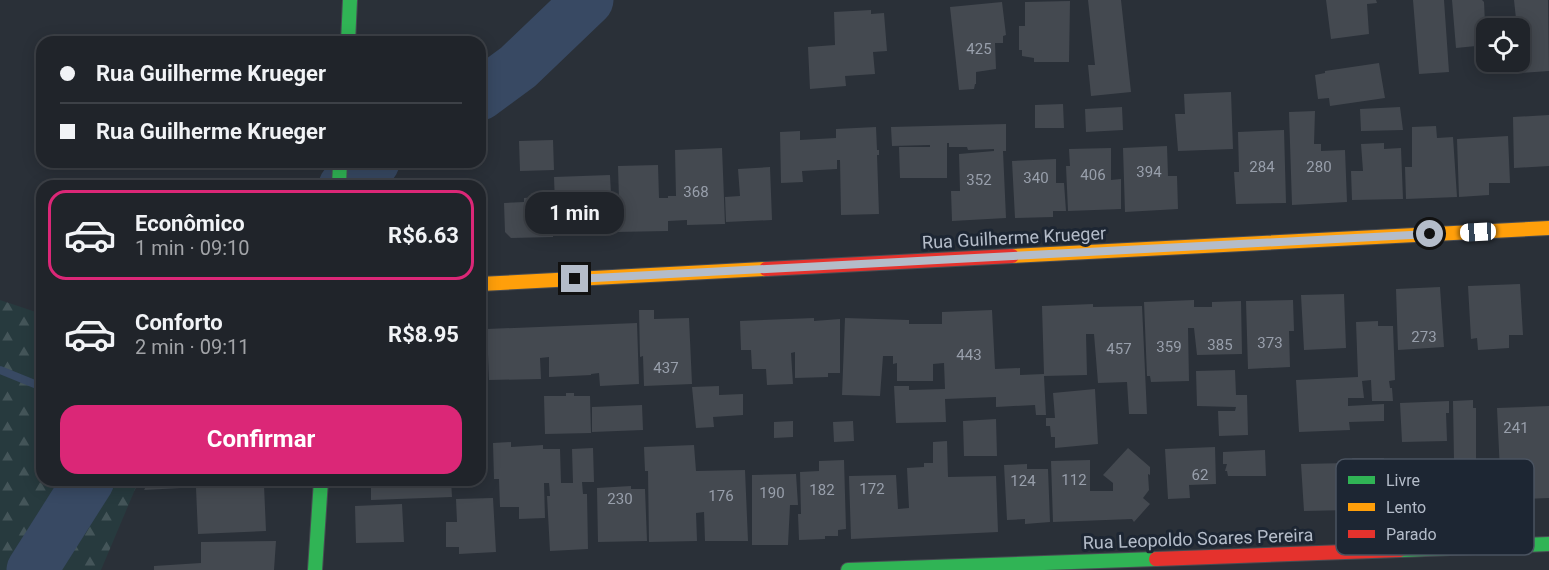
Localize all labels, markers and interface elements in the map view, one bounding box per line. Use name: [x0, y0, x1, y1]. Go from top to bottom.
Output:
map controls: [1476, 18, 1530, 72]
button: locate: [1476, 18, 1530, 72]
house number: 425: [966, 40, 992, 58]
text: Rua Guilherme Krueger: [96, 61, 326, 86]
text: Rua Guilherme Krueger: [96, 119, 326, 144]
house number: 284: [1249, 158, 1275, 176]
house number: 280: [1306, 158, 1332, 176]
house number: 394: [1136, 163, 1162, 181]
house number: 406: [1080, 166, 1106, 184]
house number: 340: [1023, 169, 1049, 187]
house number: 352: [966, 171, 992, 189]
house number: 368: [683, 183, 709, 201]
callout: 1 min: [526, 192, 624, 234]
text: 1 min: [549, 201, 600, 225]
icon: car: [63, 208, 117, 262]
text: Econômico: [135, 211, 245, 236]
route start: [1416, 220, 1443, 247]
street label: Rua Guilherme Krueger: [921, 222, 1106, 253]
car: [1460, 222, 1496, 242]
text: R$6.63: [388, 223, 459, 248]
text: 1 min · 09:10: [135, 236, 250, 260]
route end: [561, 265, 588, 292]
icon: car: [63, 307, 117, 361]
text: Conforto: [135, 310, 223, 335]
text: R$8.95: [388, 322, 459, 347]
house number: 273: [1411, 328, 1437, 346]
house number: 373: [1257, 334, 1283, 352]
text: 2 min · 09:11: [135, 335, 250, 359]
house number: 385: [1207, 336, 1233, 354]
house number: 359: [1156, 338, 1182, 356]
house number: 457: [1106, 340, 1132, 358]
house number: 443: [956, 346, 982, 364]
house number: 437: [653, 359, 679, 377]
button: Confirmar: [60, 405, 462, 474]
house number: 241: [1503, 419, 1529, 437]
legend: [1336, 459, 1534, 555]
house number: 62: [1192, 466, 1208, 484]
house number: 112: [1061, 471, 1087, 489]
text: Livre: [1386, 471, 1420, 490]
house number: 124: [1010, 472, 1036, 490]
house number: 172: [859, 480, 885, 498]
house number: 182: [809, 481, 835, 499]
house number: 190: [759, 484, 785, 502]
house number: 176: [708, 487, 734, 505]
house number: 230: [607, 490, 633, 508]
text: Lento: [1386, 498, 1426, 517]
street label: Rua Leopoldo Soares Pereira: [1082, 524, 1314, 553]
text: Parado: [1386, 525, 1437, 544]

